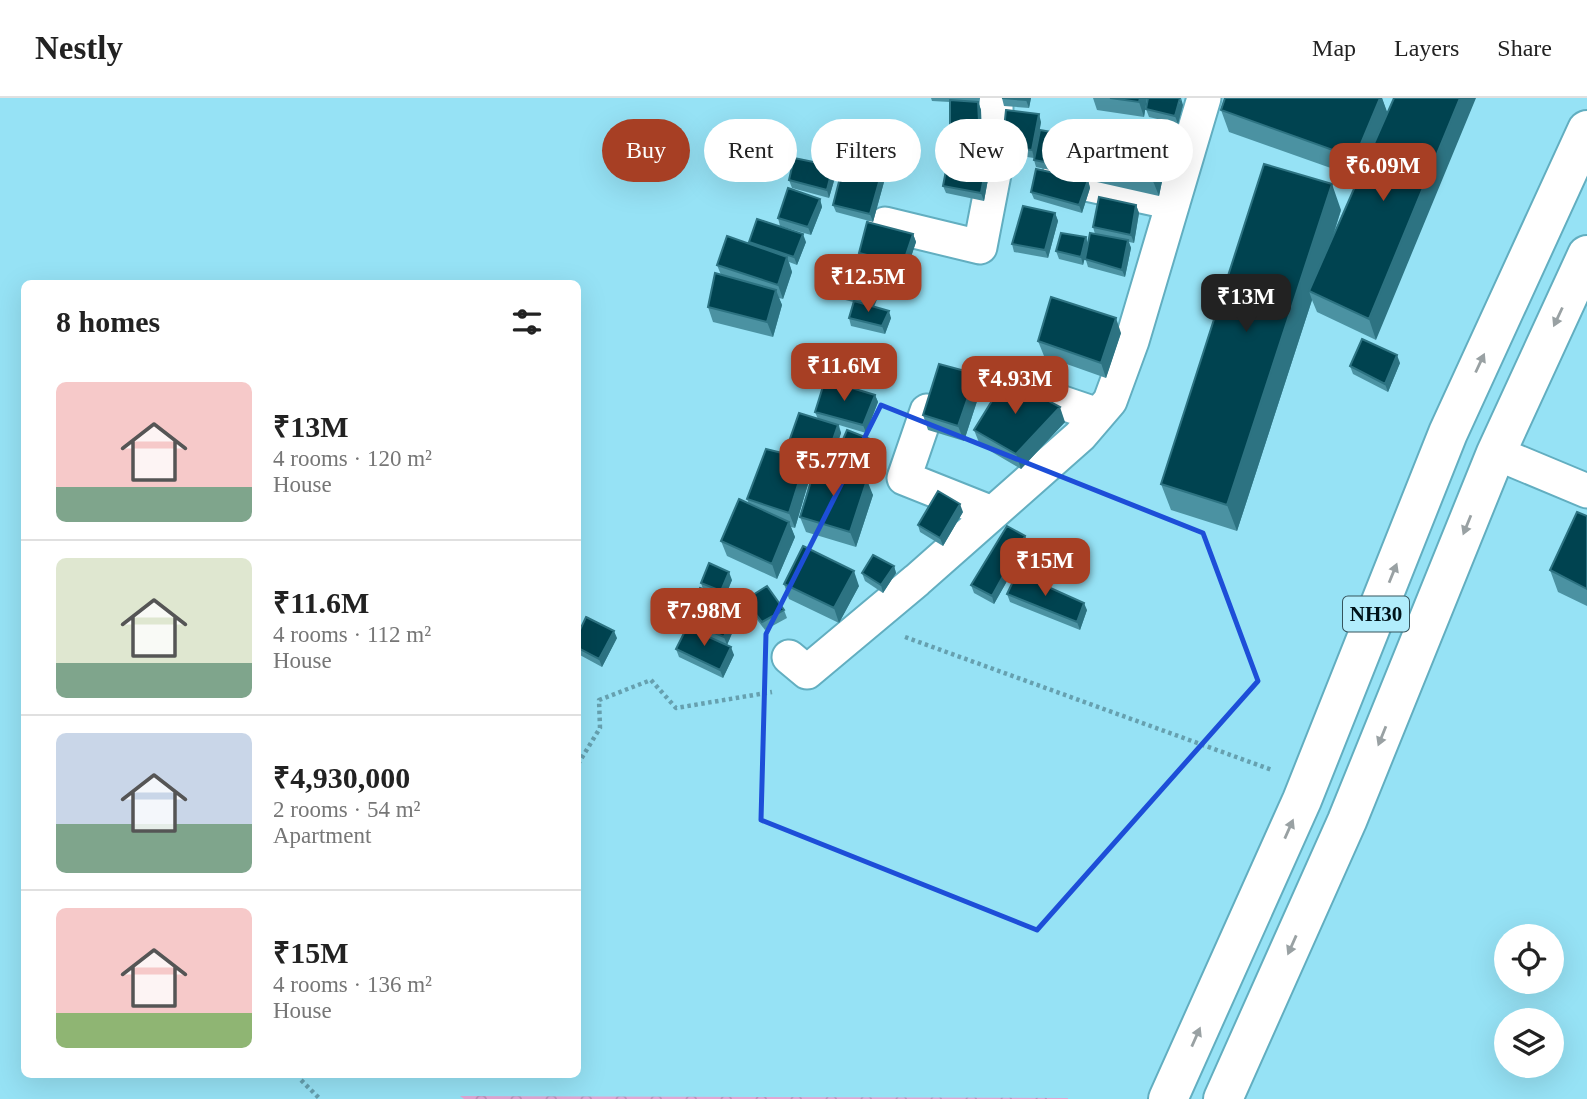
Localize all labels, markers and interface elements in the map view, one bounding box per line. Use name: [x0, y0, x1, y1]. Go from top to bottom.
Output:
text: Nestly: [35, 30, 123, 66]
text: Map: [1312, 35, 1356, 61]
text: Layers: [1394, 35, 1459, 61]
text: Share: [1497, 35, 1552, 61]
chip: Buy: [602, 119, 690, 182]
chip: Rent: [704, 119, 797, 182]
chip: Filters: [811, 119, 921, 182]
chip: New: [935, 119, 1028, 182]
chip: Apartment: [1042, 119, 1193, 182]
pin: ₹6.09M: [1326, 144, 1440, 203]
text: ₹6.09M: [1345, 153, 1421, 178]
pin: ₹12.5M: [811, 254, 925, 314]
text: ₹12.5M: [830, 264, 906, 289]
pin: ₹13M: [1205, 274, 1287, 334]
text: ₹13M: [1217, 284, 1275, 309]
icon: filters: [508, 303, 546, 341]
text: 8 homes: [56, 305, 160, 338]
one-way arrow: [1553, 307, 1564, 327]
pin: ₹11.6M: [787, 344, 901, 403]
text: ₹11.6M: [807, 353, 881, 378]
one-way arrow: [1474, 353, 1486, 373]
pin: ₹4.93M: [958, 356, 1072, 416]
text: ₹4.93M: [977, 366, 1053, 391]
icon: home: [112, 410, 196, 494]
text: ₹13M: [273, 410, 348, 443]
pin: ₹5.77M: [776, 438, 890, 498]
text: 4 rooms · 120 m²: [273, 446, 432, 471]
text: ₹5.77M: [795, 448, 871, 473]
text: House: [273, 472, 332, 497]
one-way arrow: [1461, 514, 1472, 535]
pin: ₹15M: [1004, 538, 1086, 598]
text: ₹15M: [1016, 548, 1074, 573]
one-way arrow: [1387, 562, 1398, 583]
icon: home: [112, 586, 196, 670]
text: ₹11.6M: [273, 586, 369, 619]
pin: ₹7.98M: [647, 588, 761, 648]
road number: NH30: [1343, 596, 1409, 632]
text: ₹7.98M: [666, 598, 742, 623]
text: 4 rooms · 112 m²: [273, 622, 431, 647]
text: House: [273, 648, 332, 673]
one-way arrow: [1376, 726, 1387, 747]
icon: home: [112, 761, 196, 845]
text: ₹4,930,000: [273, 761, 410, 794]
text: 2 rooms · 54 m²: [273, 797, 420, 822]
one-way arrow: [1283, 819, 1295, 839]
text: Apartment: [273, 823, 371, 848]
map controls: [1494, 924, 1564, 1078]
button: locate: [1494, 924, 1564, 994]
one-way arrow: [1286, 935, 1298, 955]
icon: home: [112, 936, 196, 1020]
text: ₹15M: [273, 936, 348, 969]
text: 4 rooms · 136 m²: [273, 972, 432, 997]
text: House: [273, 998, 332, 1023]
button: layers: [1494, 1008, 1564, 1078]
one-way arrow: [1190, 1027, 1202, 1047]

